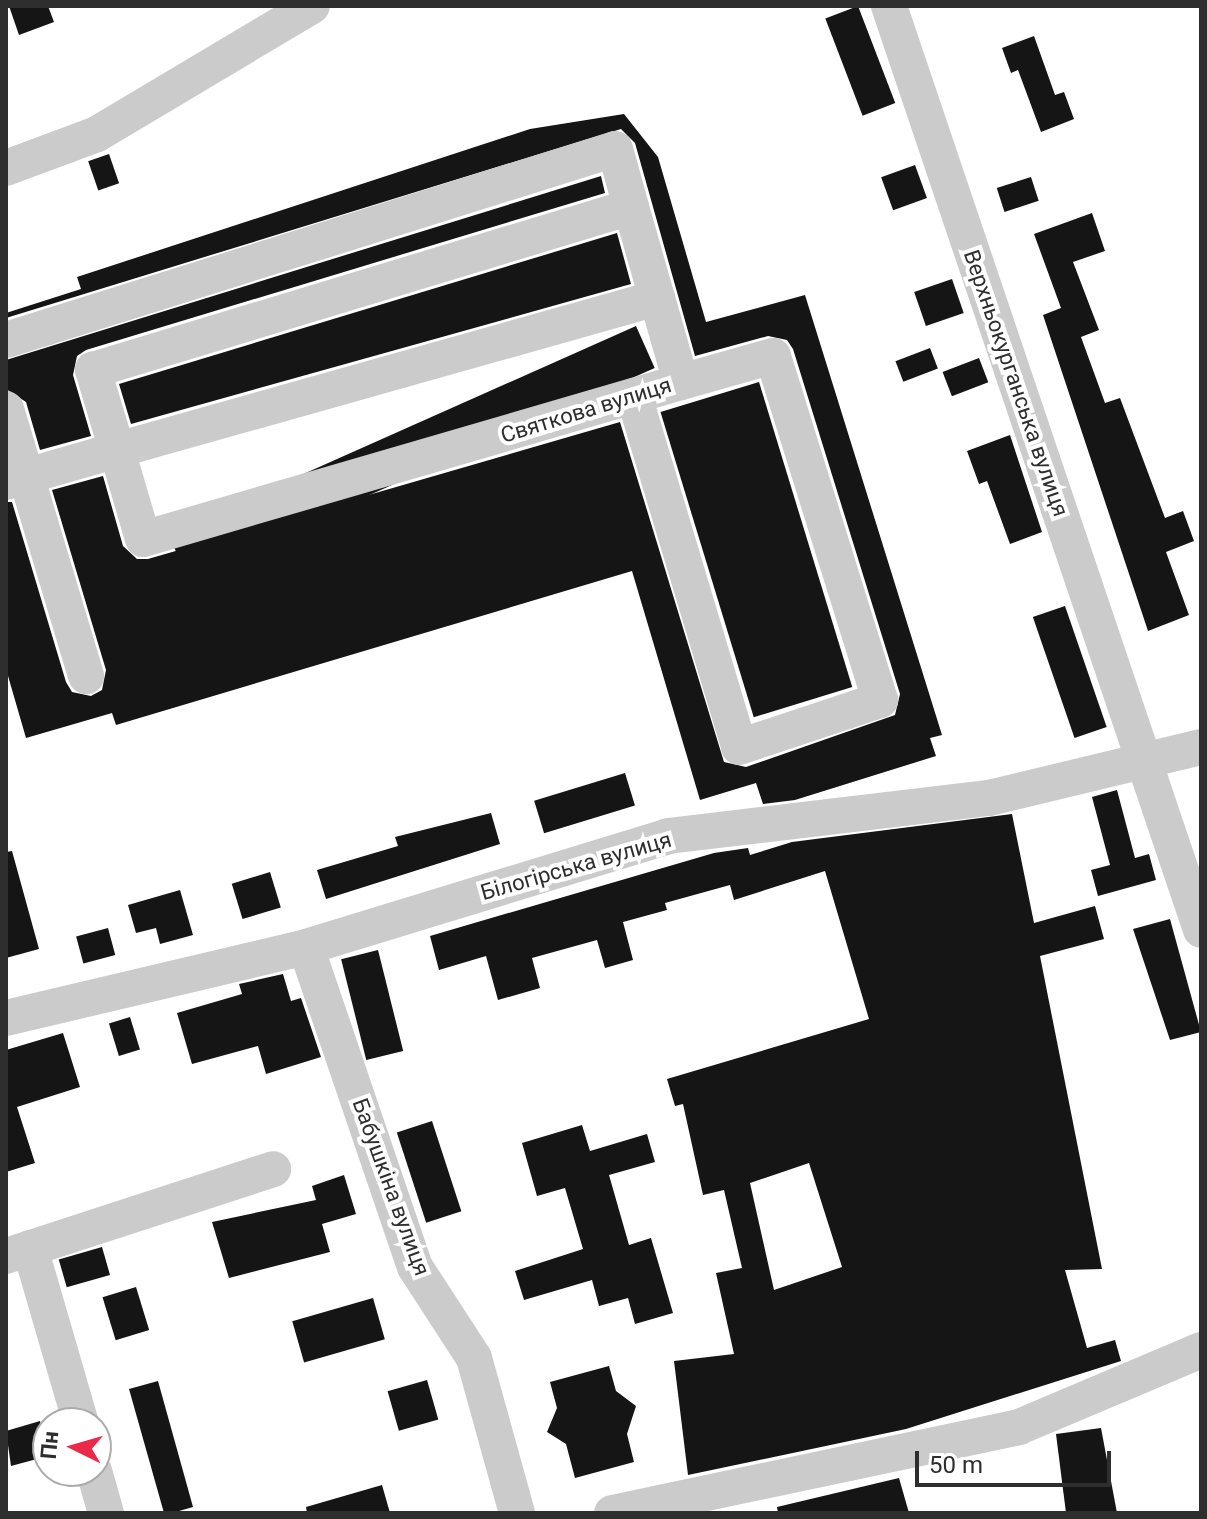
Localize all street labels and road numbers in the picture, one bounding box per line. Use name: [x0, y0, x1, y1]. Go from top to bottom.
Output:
street label: Верхньокурганська вулиця: [958, 246, 1074, 520]
street label: Святкова вулиця: [498, 372, 674, 448]
street label: Білогірська вулиця: [478, 826, 674, 906]
street label: Бабушкіна вулиця: [347, 1095, 435, 1279]

